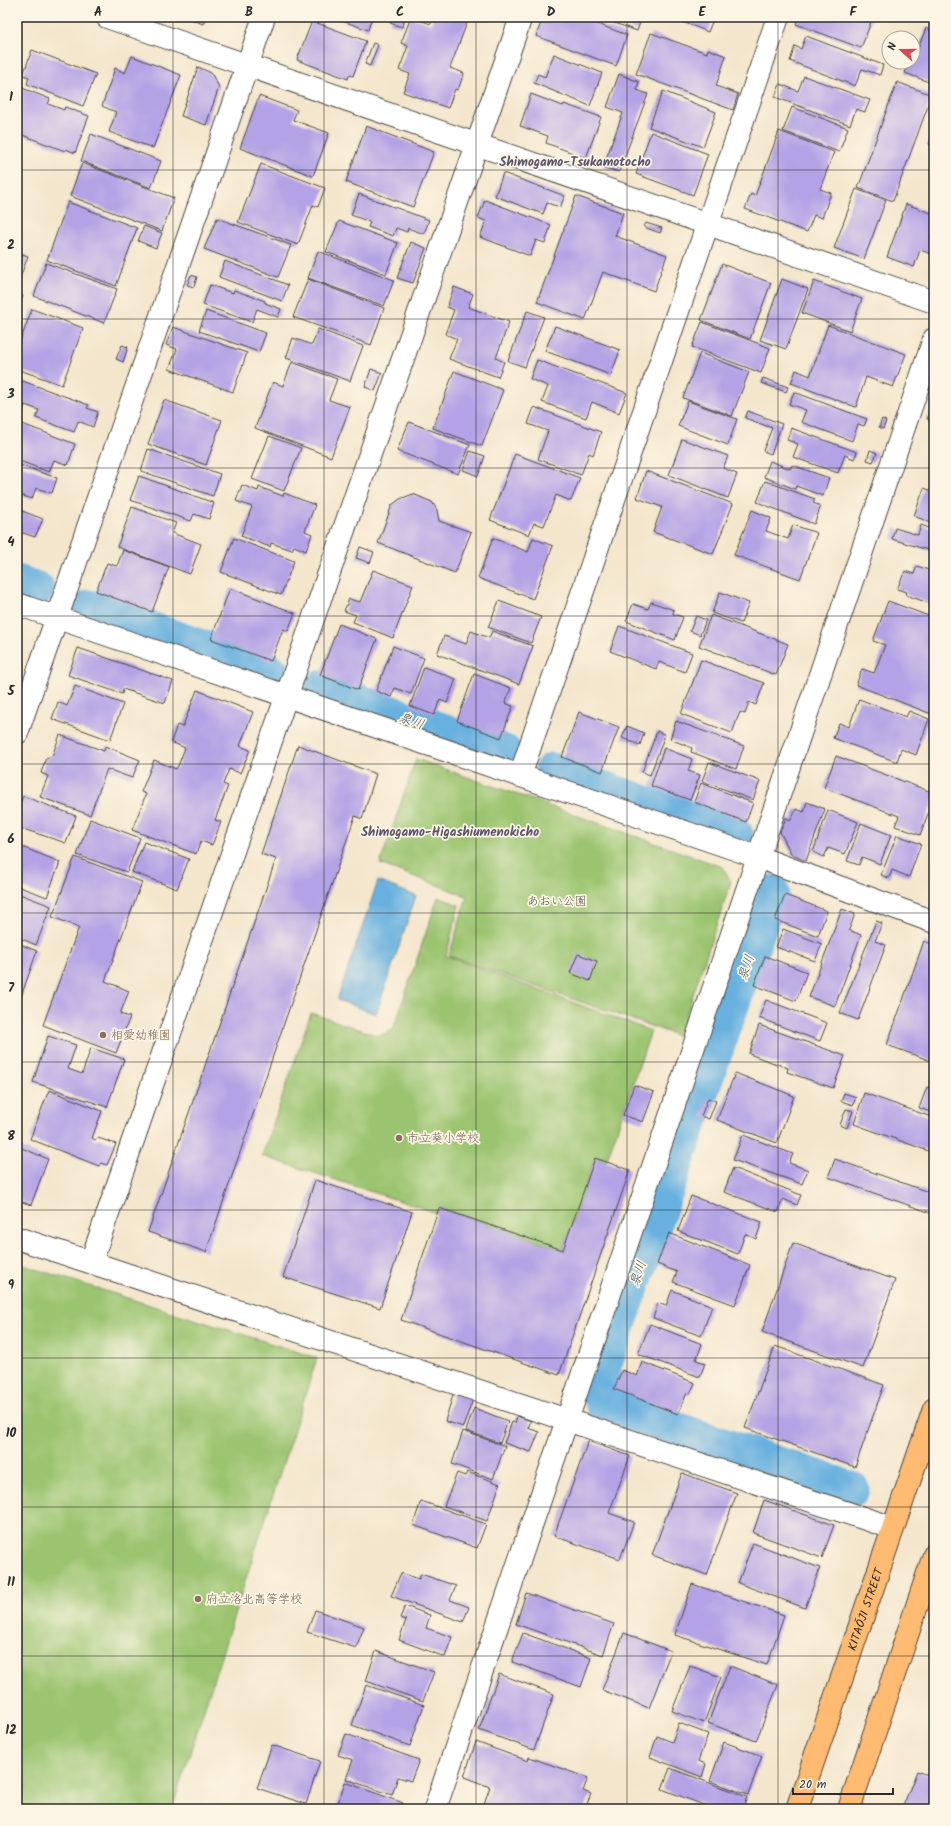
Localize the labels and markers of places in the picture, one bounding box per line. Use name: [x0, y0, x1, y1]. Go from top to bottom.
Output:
place label: 相愛幼稚園: [111, 1026, 171, 1045]
marker: 相愛幼稚園: [98, 1030, 108, 1040]
place label: 市立葵小学校: [407, 1129, 479, 1148]
marker: 市立葵小学校: [394, 1133, 404, 1143]
place label: 府立洛北高等学校: [206, 1590, 302, 1609]
marker: 府立洛北高等学校: [193, 1594, 203, 1604]

